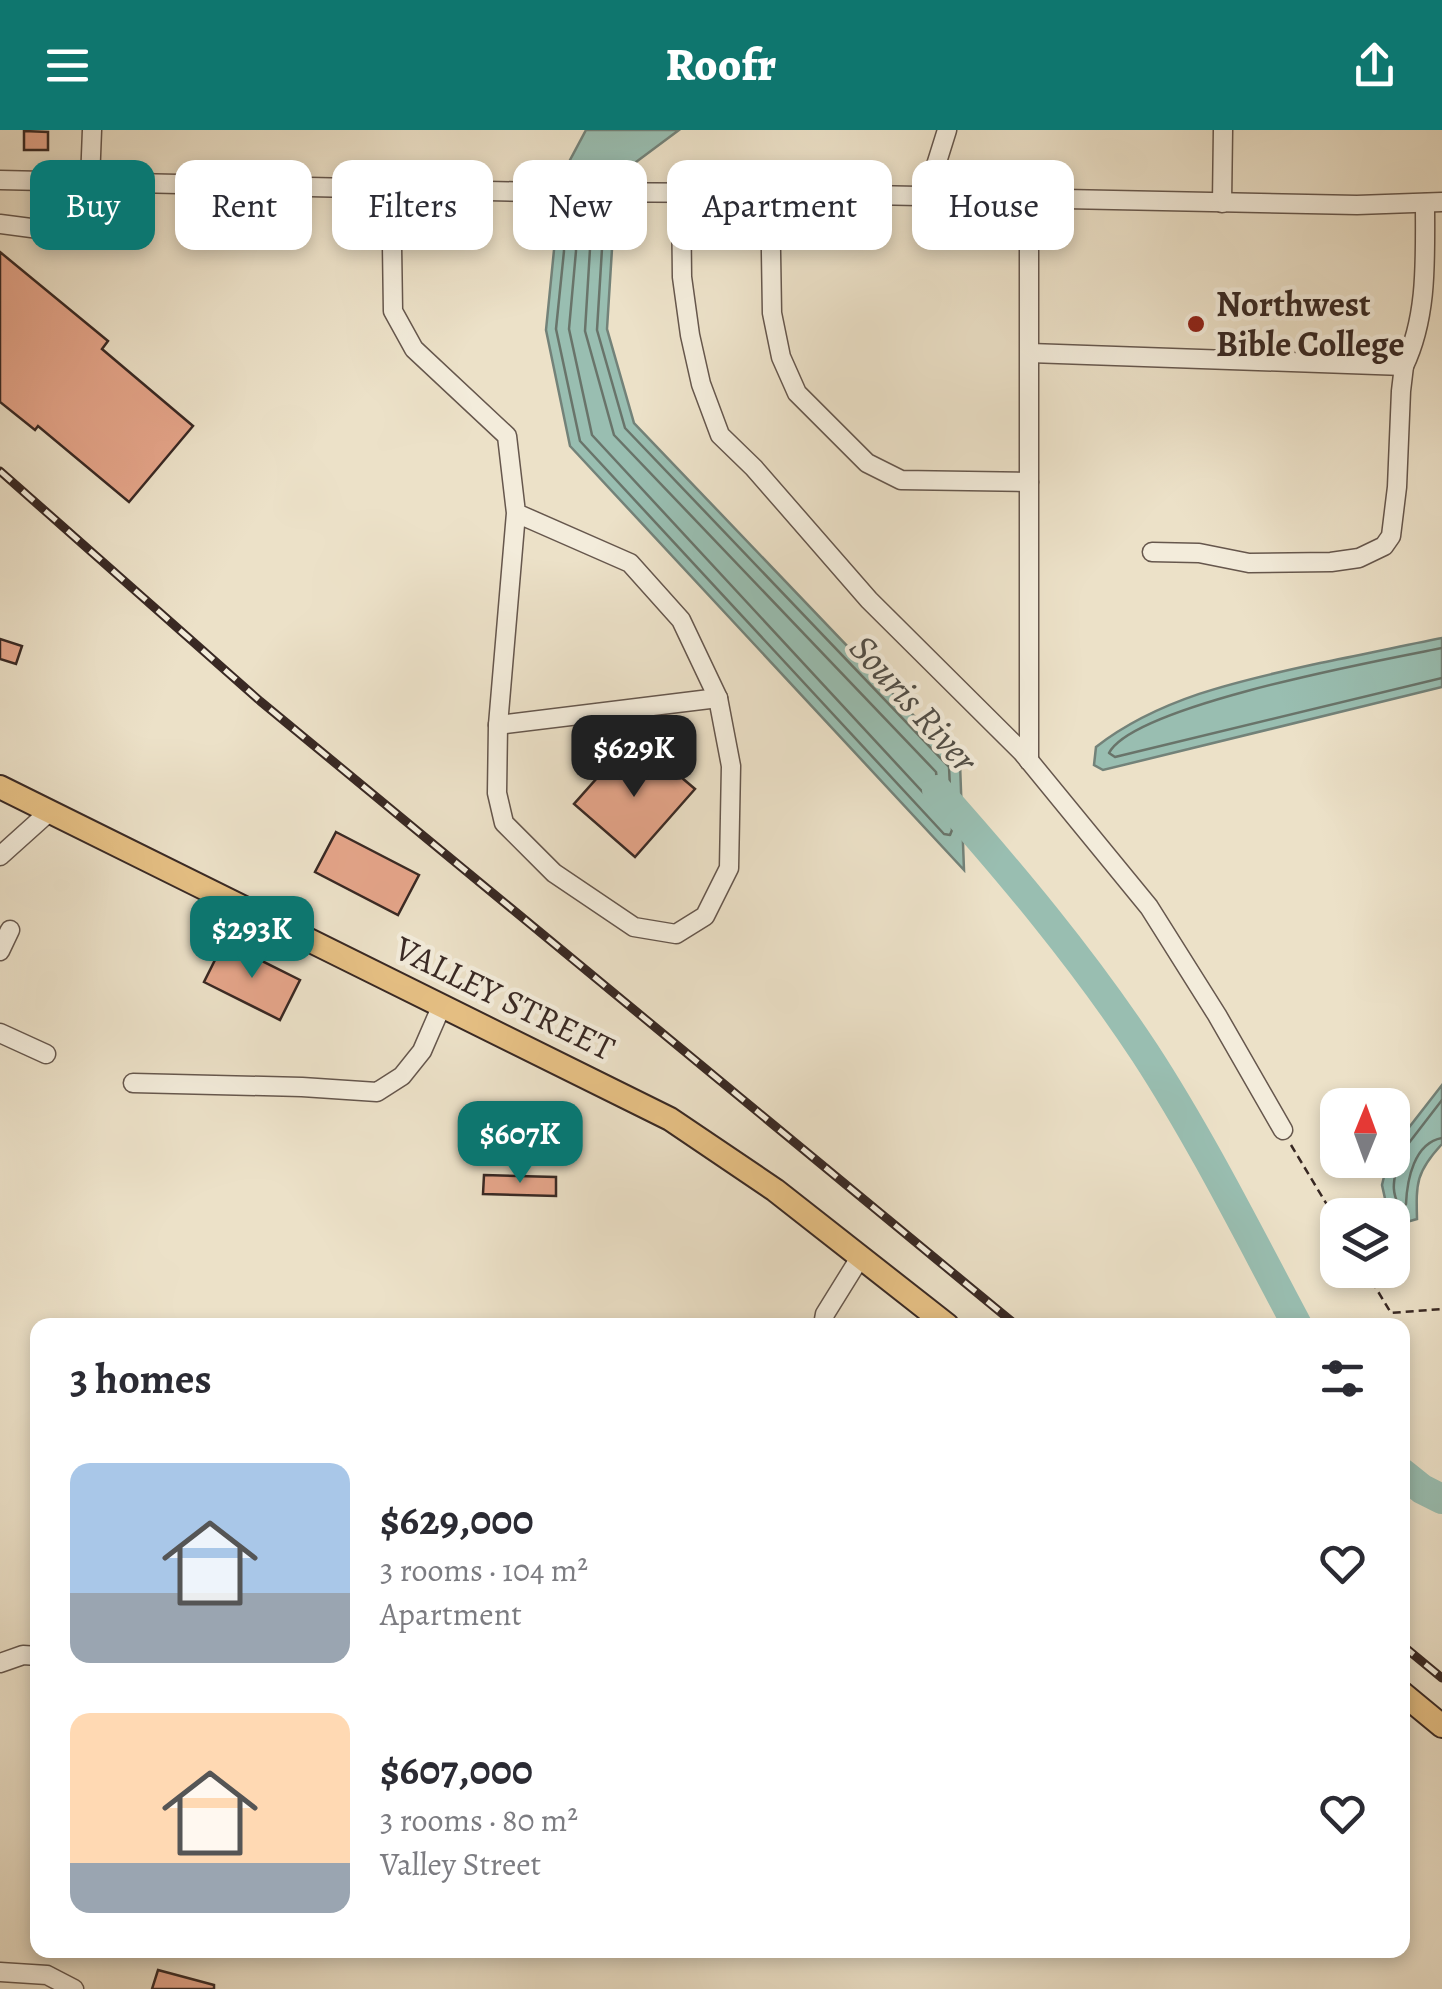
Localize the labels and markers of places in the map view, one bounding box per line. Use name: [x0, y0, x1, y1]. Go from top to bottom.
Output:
place label: Northwest Bible College: [1216, 280, 1405, 368]
marker: Northwest Bible College: [1185, 313, 1207, 335]
pin: $629K: [564, 715, 704, 800]
pin: $293K: [182, 896, 322, 981]
pin: $607K: [450, 1101, 590, 1186]

